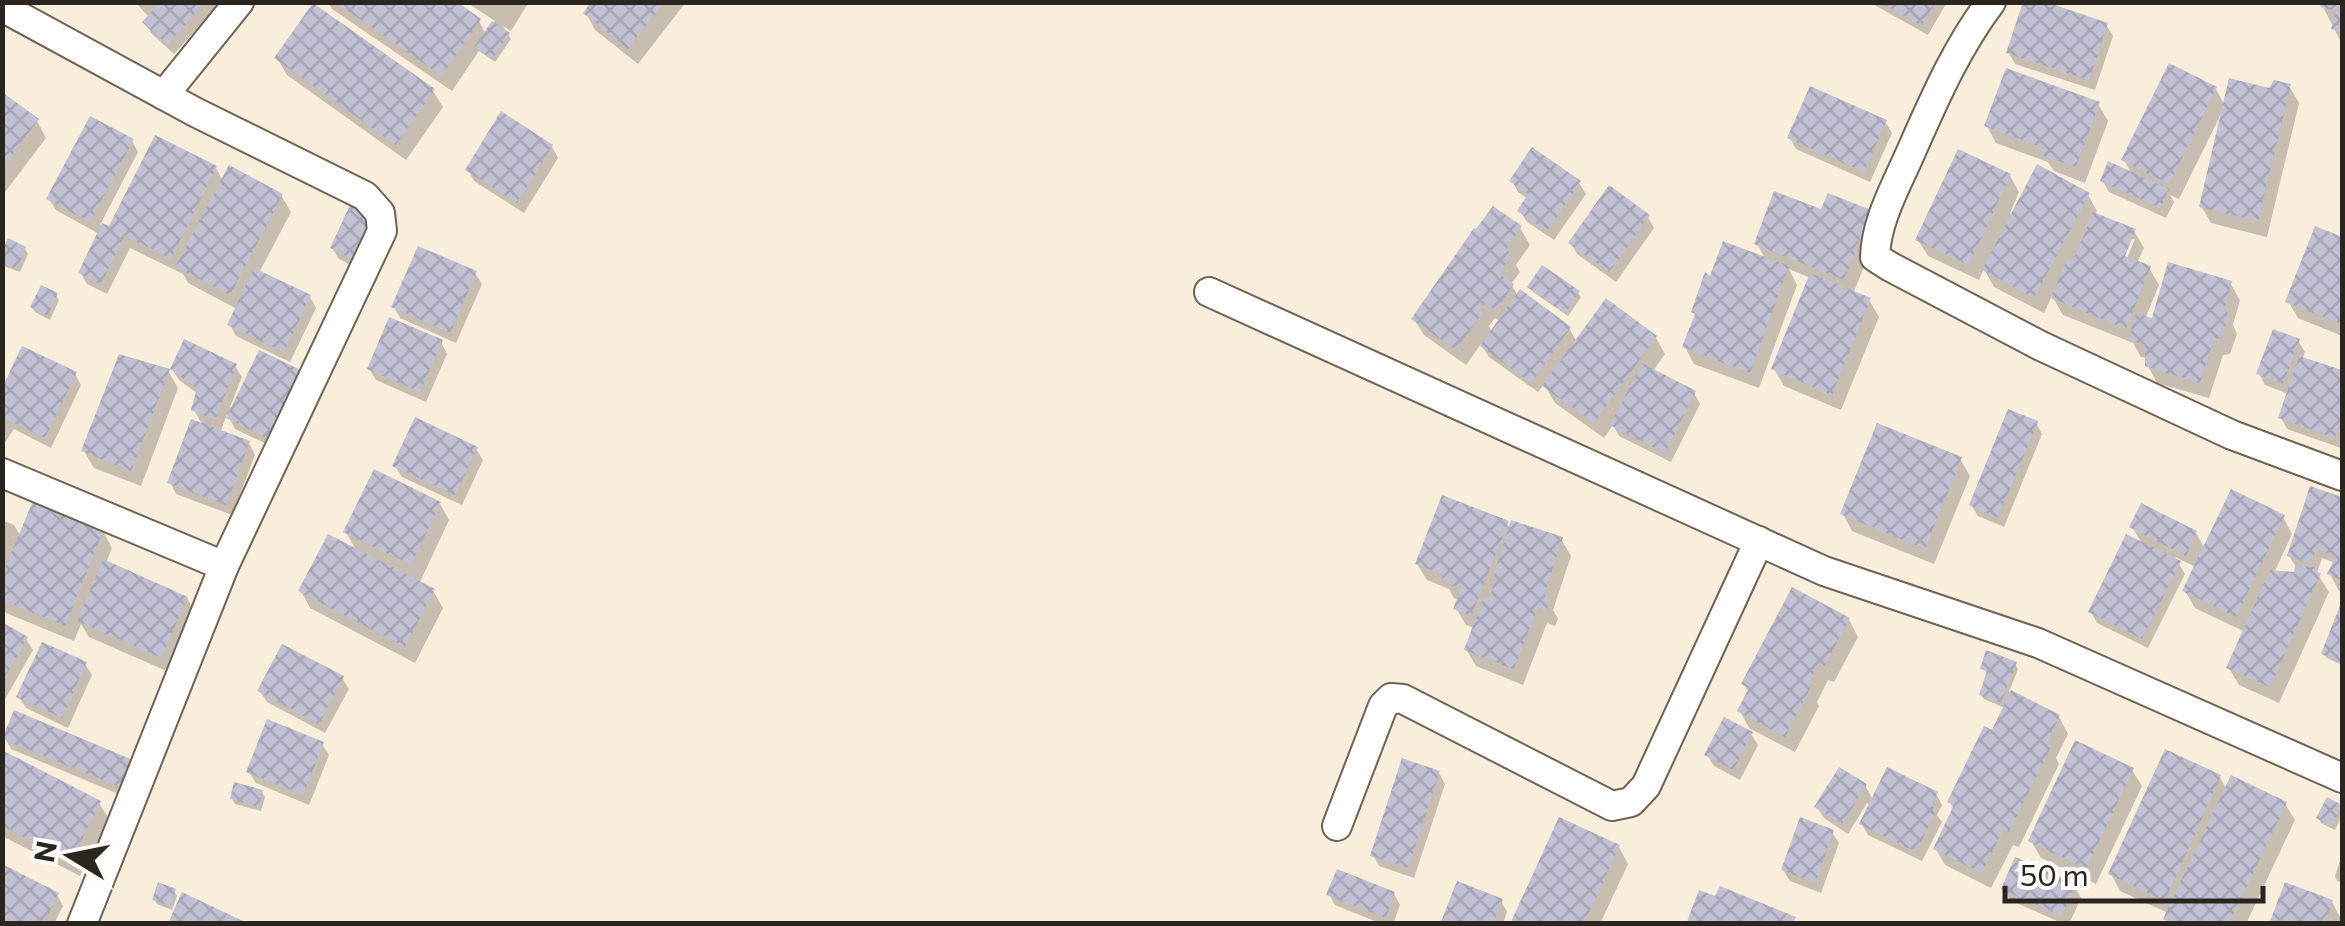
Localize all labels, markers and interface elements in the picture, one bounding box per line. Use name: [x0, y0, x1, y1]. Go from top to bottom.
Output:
north arrow: [20, 806, 120, 906]
text: N: [26, 838, 63, 865]
scale bar: [2005, 841, 2262, 903]
text: 50 m: [2020, 855, 2089, 892]

